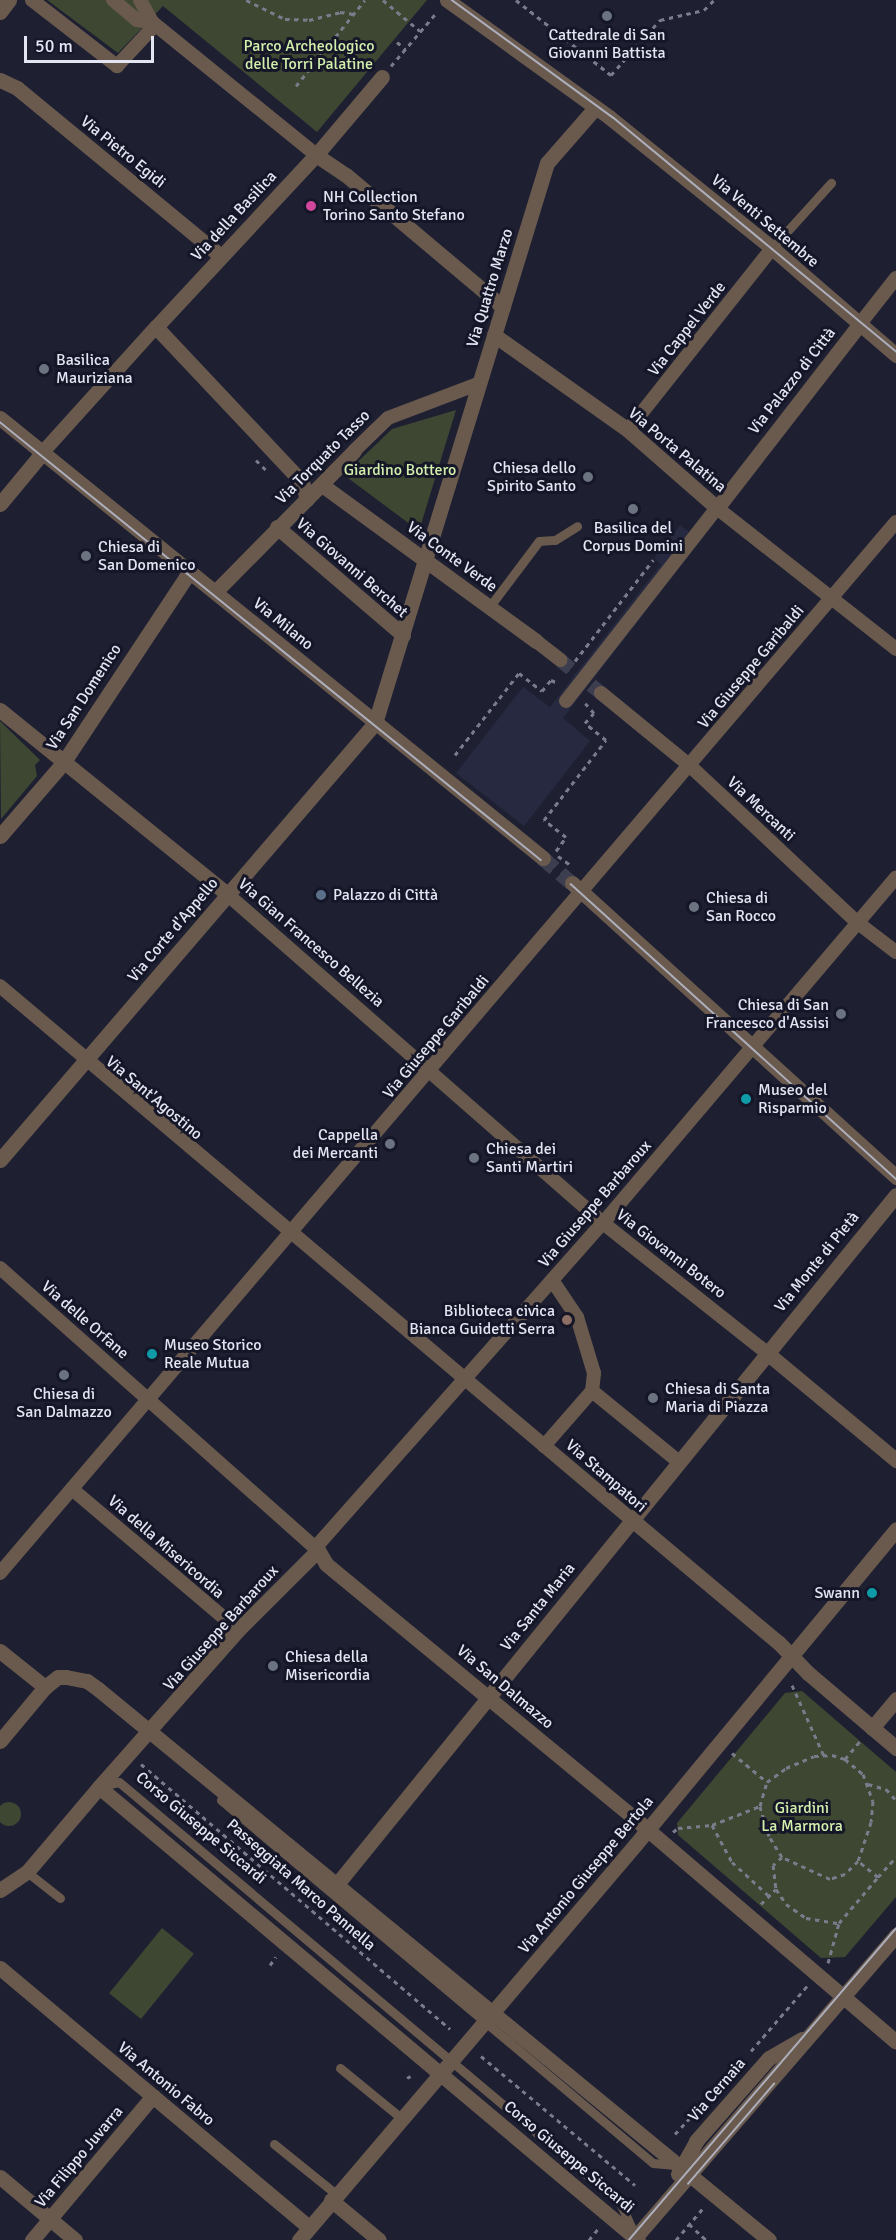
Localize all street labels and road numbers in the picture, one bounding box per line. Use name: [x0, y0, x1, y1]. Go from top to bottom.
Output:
street label: Via Pietro Egidi: [77, 112, 169, 192]
street label: Via della Basilica: [187, 167, 281, 265]
street label: Via Venti Settembre: [707, 170, 823, 272]
street label: Via Quattro Marzo: [463, 226, 517, 350]
street label: Via Cappel Verde: [644, 278, 730, 380]
street label: Via Palazzo di Città: [744, 324, 840, 438]
street label: Via Porta Palatina: [624, 403, 730, 497]
street label: Via Torquato Tasso: [272, 406, 374, 508]
street label: Via Giovanni Berchet: [292, 514, 412, 622]
street label: Via Conte Verde: [403, 518, 501, 596]
street label: Via Milano: [249, 594, 317, 654]
street label: Via Giuseppe Garibaldi: [694, 602, 808, 732]
street label: Via San Domenico: [43, 640, 125, 754]
street label: Via Mercanti: [723, 773, 799, 845]
street label: Via Corte d'Appello: [124, 874, 222, 986]
street label: Via Gian Francesco Bellezia: [234, 874, 388, 1012]
street label: Via Giuseppe Garibaldi: [379, 972, 493, 1102]
street label: Via Sant'Agostino: [102, 1052, 206, 1144]
street label: Via Giuseppe Barbaroux: [535, 1136, 655, 1272]
street label: Via Giovanni Botero: [612, 1205, 730, 1303]
street label: Via Monte di Pietà: [771, 1208, 863, 1316]
street label: Via delle Orfane: [37, 1277, 133, 1363]
street label: Via Stampatori: [562, 1436, 650, 1516]
street label: Via della Misericordia: [104, 1491, 228, 1603]
street label: Via Santa Maria: [497, 1559, 579, 1655]
street label: Via Giuseppe Barbaroux: [160, 1561, 282, 1695]
street label: Via San Dalmazzo: [453, 1641, 557, 1733]
street label: Corso Giuseppe Siccardi: [132, 1768, 270, 1888]
street label: Via Antonio Giuseppe Bertola: [514, 1792, 658, 1958]
street label: Passeggiata Marco Pannella: [223, 1815, 379, 1955]
street label: Via Antonio Fabro: [114, 2038, 218, 2130]
street label: Via Cernaia: [684, 2054, 750, 2126]
street label: Corso Giuseppe Siccardi: [500, 2097, 638, 2217]
street label: Via Filippo Juvarra: [31, 2102, 127, 2212]

